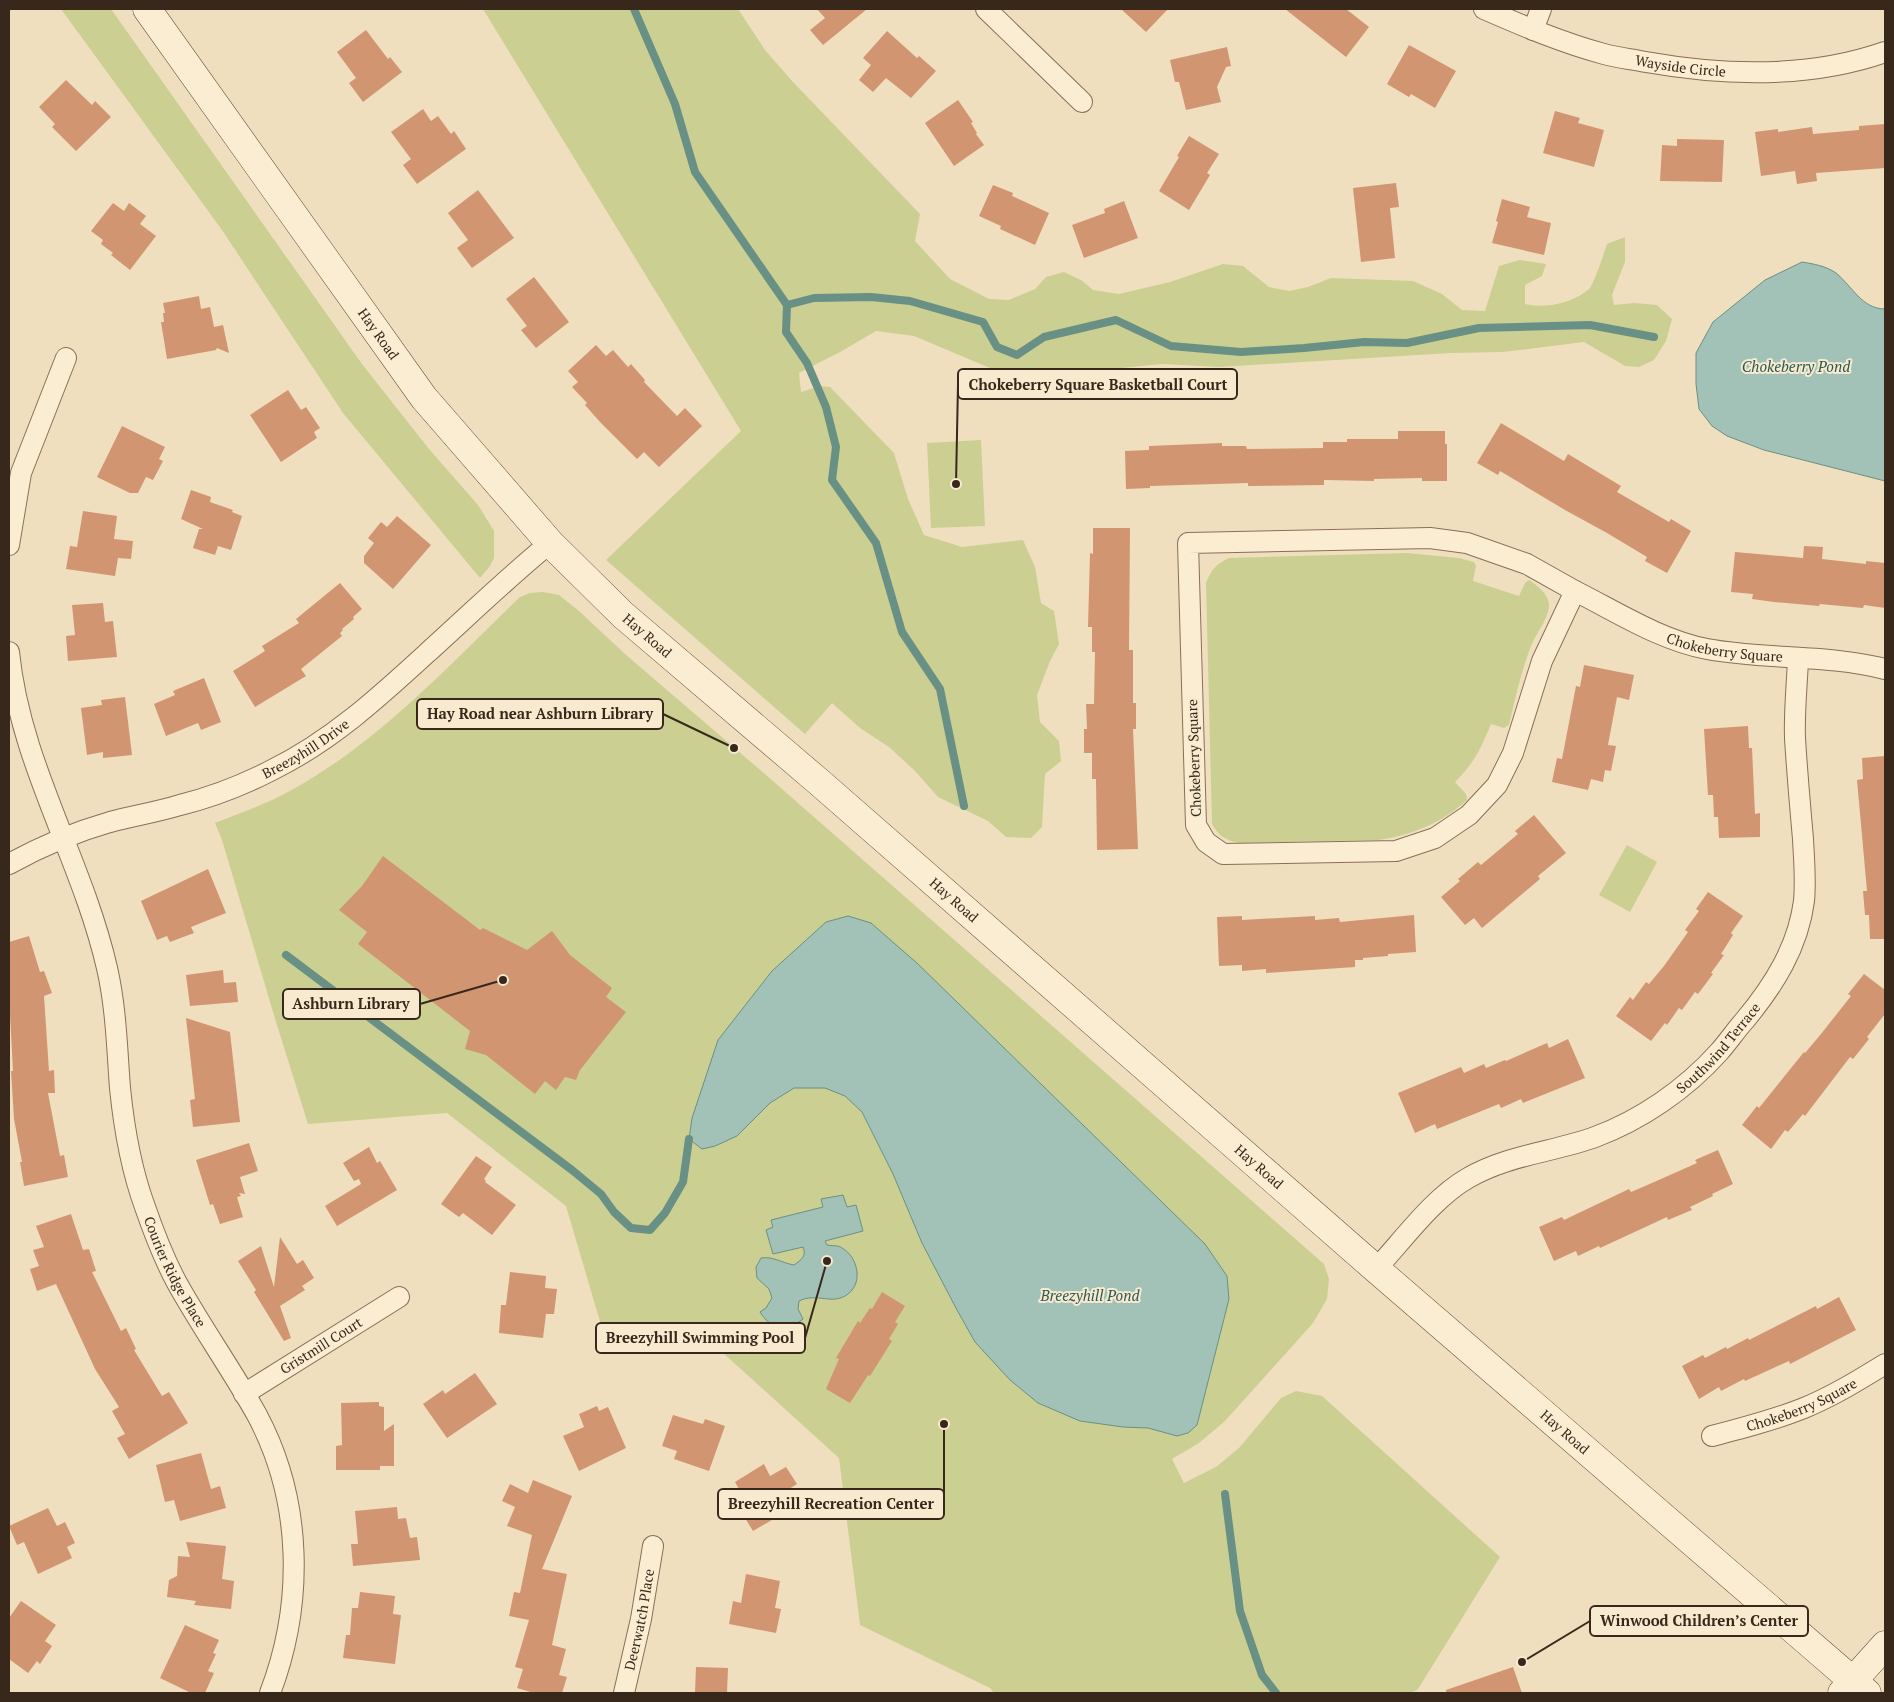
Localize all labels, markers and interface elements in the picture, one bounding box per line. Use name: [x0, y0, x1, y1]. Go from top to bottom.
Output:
street label: Wayside Circle: [1634, 50, 1727, 81]
street label: Hay Road: [354, 304, 404, 363]
water label: Chokeberry Pond: [1742, 356, 1851, 376]
callout: Chokeberry Square Basketball Court: [958, 369, 1237, 399]
text: Chokeberry Square Basketball Court: [968, 374, 1228, 394]
street label: Hay Road: [619, 609, 676, 662]
street label: Chokeberry Square: [1664, 628, 1783, 666]
callout: Hay Road near Ashburn Library: [417, 699, 663, 729]
street label: Chokeberry Square: [1182, 699, 1205, 817]
text: Hay Road near Ashburn Library: [427, 703, 654, 723]
street label: Breezyhill Drive: [259, 714, 353, 783]
street label: Hay Road: [926, 873, 983, 926]
callout: Ashburn Library: [283, 989, 420, 1019]
text: Ashburn Library: [292, 993, 411, 1013]
street label: Southwind Terrace: [1672, 999, 1764, 1097]
street label: Hay Road: [1231, 1140, 1288, 1193]
street label: Courier Ridge Place: [140, 1214, 211, 1331]
water label: Breezyhill Pond: [1040, 1285, 1140, 1305]
street label: Gristmill Court: [276, 1312, 366, 1378]
callout: Breezyhill Swimming Pool: [596, 1323, 805, 1353]
text: Breezyhill Swimming Pool: [606, 1327, 794, 1347]
street label: Chokeberry Square: [1744, 1373, 1860, 1435]
street label: Hay Road: [1537, 1405, 1594, 1458]
callout: Breezyhill Recreation Center: [718, 1489, 944, 1519]
text: Breezyhill Recreation Center: [728, 1493, 935, 1513]
street label: Deerwatch Place: [619, 1567, 658, 1672]
callout: Winwood Children’s Center: [1590, 1606, 1808, 1636]
text: Winwood Children’s Center: [1600, 1610, 1799, 1630]

